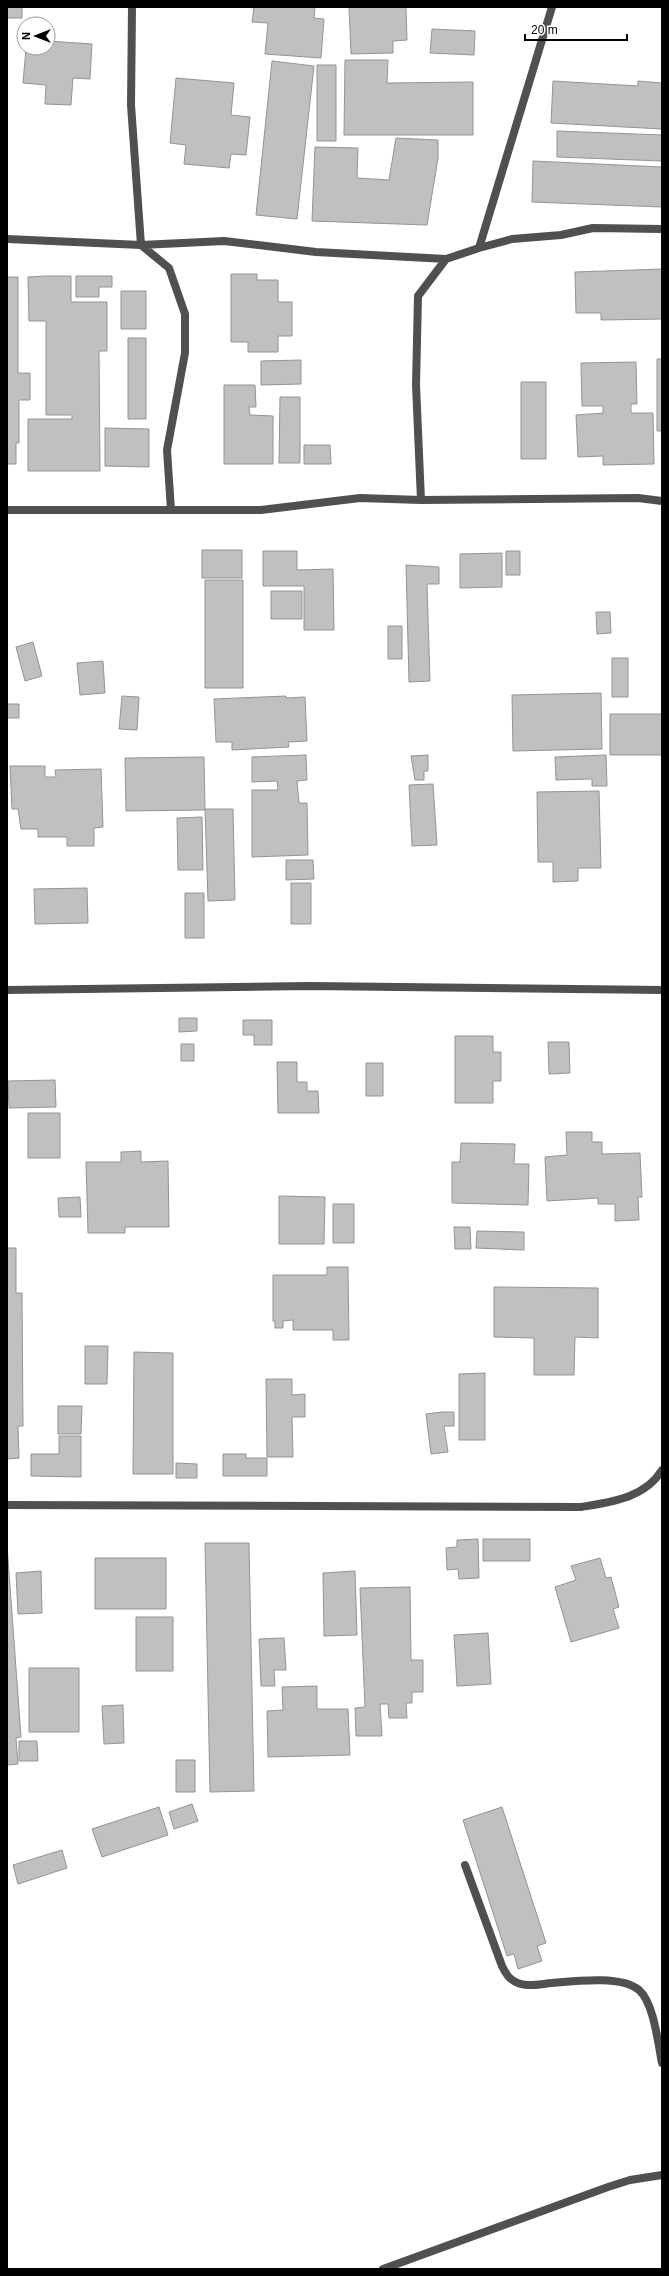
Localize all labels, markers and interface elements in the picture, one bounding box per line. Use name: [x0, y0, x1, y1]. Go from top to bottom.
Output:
north arrow: [16, 16, 56, 56]
scale bar: [525, 16, 627, 42]
text: 20 m: [531, 23, 558, 37]
text: N: [20, 32, 32, 40]

